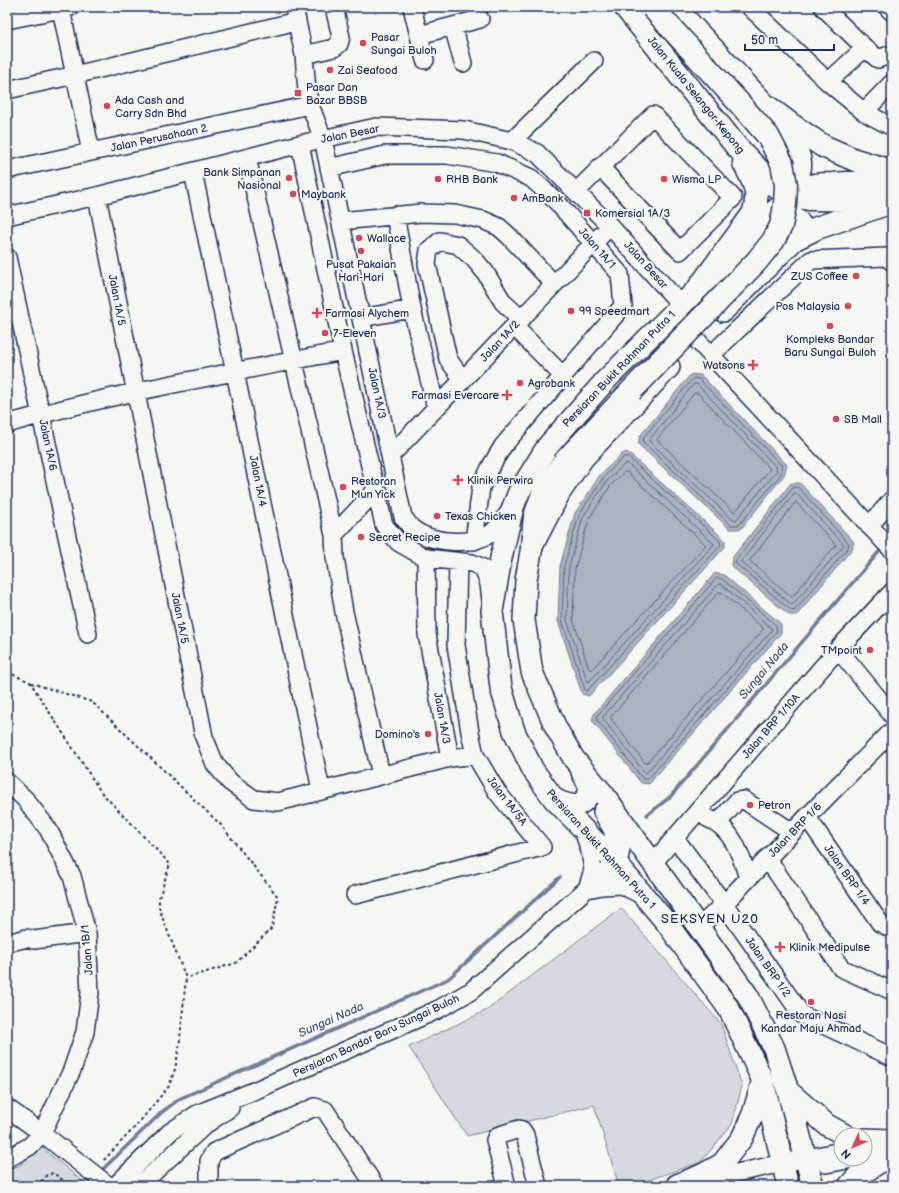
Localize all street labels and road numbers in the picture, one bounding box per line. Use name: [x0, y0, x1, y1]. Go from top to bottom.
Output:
street label: Jalan Kuala Selangor-Kepong: [645, 34, 747, 156]
street label: Jalan Perusahaan 2: [109, 121, 209, 155]
street label: Jalan Besar: [320, 122, 381, 146]
street label: Jalan 1A/1: [576, 225, 618, 271]
street label: Jalan Besar: [621, 239, 671, 292]
street label: Jalan 1A/5: [106, 273, 128, 327]
street label: Persiaran Bukit Rahman Putra 1: [560, 308, 678, 430]
street label: Jalan 1A/2: [478, 317, 523, 364]
street label: Jalan 1A/3: [365, 366, 389, 420]
street label: Jalan 1A/6: [36, 418, 60, 472]
street label: Jalan 1A/4: [247, 454, 269, 508]
street label: Jalan 1A/5: [169, 591, 191, 645]
street label: Jalan 1A/3: [431, 691, 453, 745]
street label: Jalan BRP 1/10A: [739, 691, 803, 761]
street label: Jalan 1A/5A: [484, 774, 530, 828]
street label: Persiaran Bukit Rahman Putra 1: [544, 786, 658, 912]
street label: Jalan BRP 1/6: [766, 800, 824, 860]
street label: Jalan BRP 1/4: [821, 842, 873, 908]
street label: Jalan 1B/1: [78, 924, 96, 976]
street label: Jalan BRP 1/2: [742, 934, 794, 1000]
street label: Persiaran Bandar Baru Sungai Buloh: [291, 992, 461, 1080]

